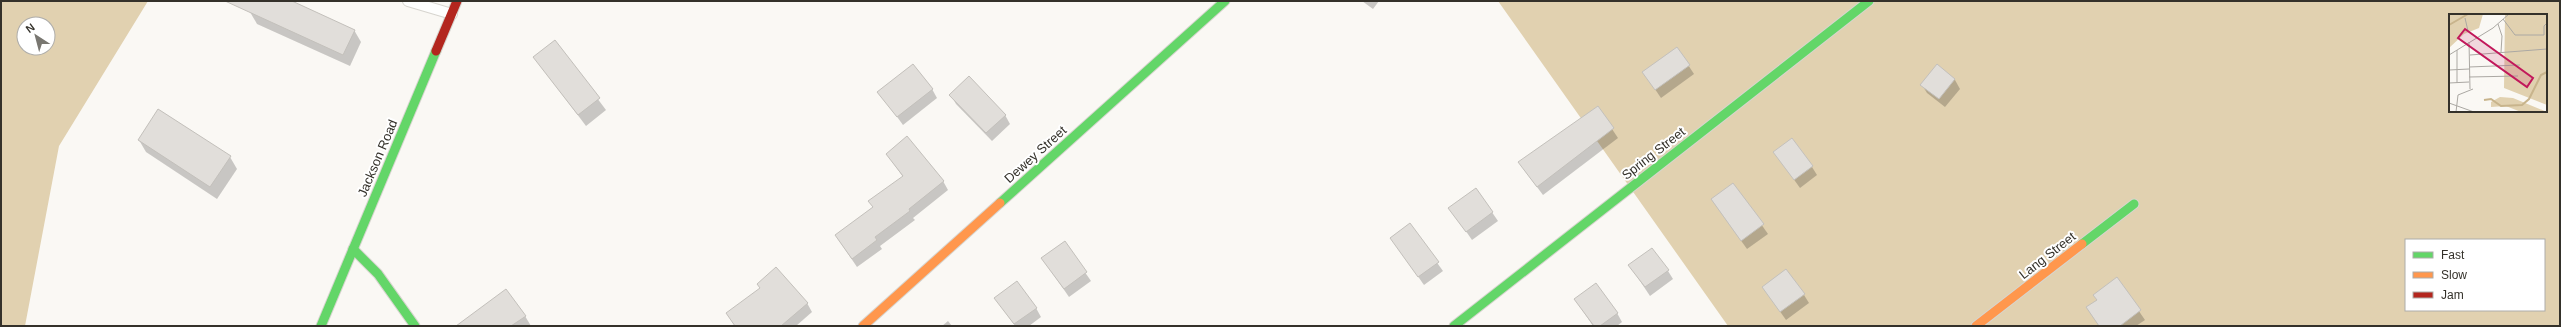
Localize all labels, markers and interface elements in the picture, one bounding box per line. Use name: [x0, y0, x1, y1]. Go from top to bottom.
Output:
inset map: [2449, 14, 2547, 112]
north arrow: [16, 16, 56, 56]
text: N: [23, 21, 37, 35]
street label: Jackson Road: [354, 117, 400, 199]
street label: Dewey Street: [1001, 122, 1070, 186]
street label: Spring Street: [1619, 124, 1688, 183]
street label: Lang Street: [2016, 229, 2079, 282]
legend: [2405, 239, 2545, 311]
text: Fast: [2441, 248, 2465, 262]
text: Slow: [2441, 268, 2467, 282]
text: Jam: [2441, 288, 2464, 302]

